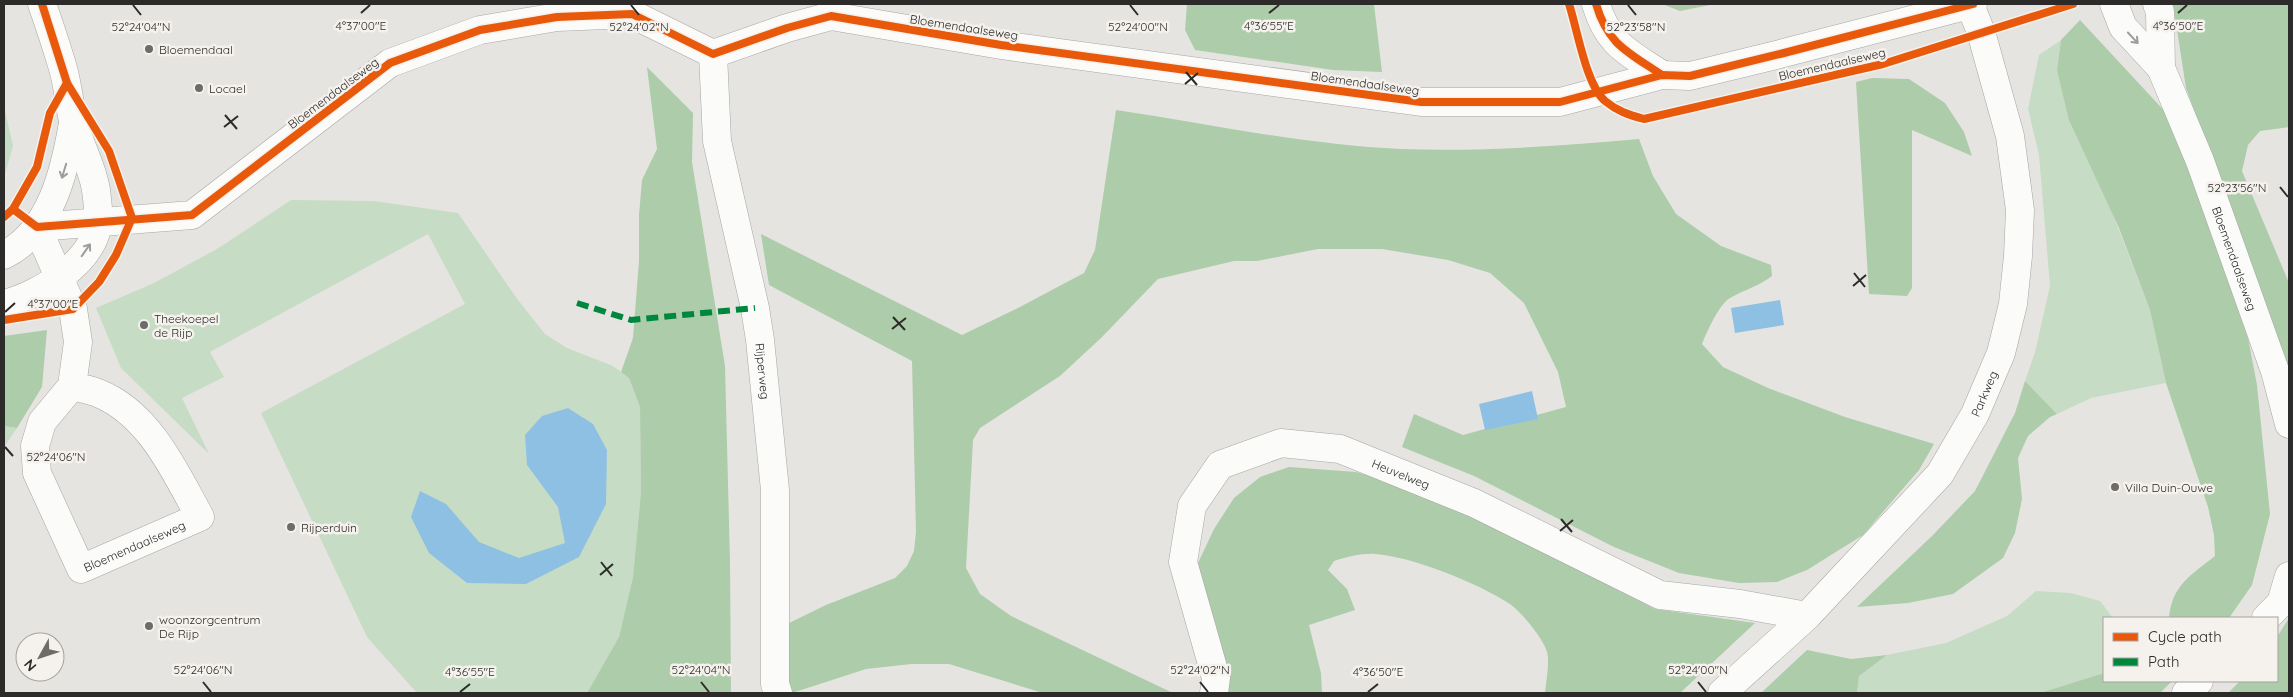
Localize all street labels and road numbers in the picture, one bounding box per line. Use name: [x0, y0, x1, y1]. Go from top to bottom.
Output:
street label: Bloemendaalseweg: [909, 11, 1019, 43]
street label: Bloemendaalseweg: [1777, 44, 1887, 84]
street label: Bloemendaalseweg: [285, 54, 381, 132]
street label: Bloemendaalseweg: [1310, 68, 1420, 98]
street label: Bloemendaalseweg: [2209, 204, 2260, 313]
street label: Rijperweg: [753, 342, 773, 400]
street label: Parkweg: [1967, 368, 2000, 419]
street label: Heuvelweg: [1370, 455, 1432, 492]
street label: Bloemendaalseweg: [81, 517, 187, 575]

